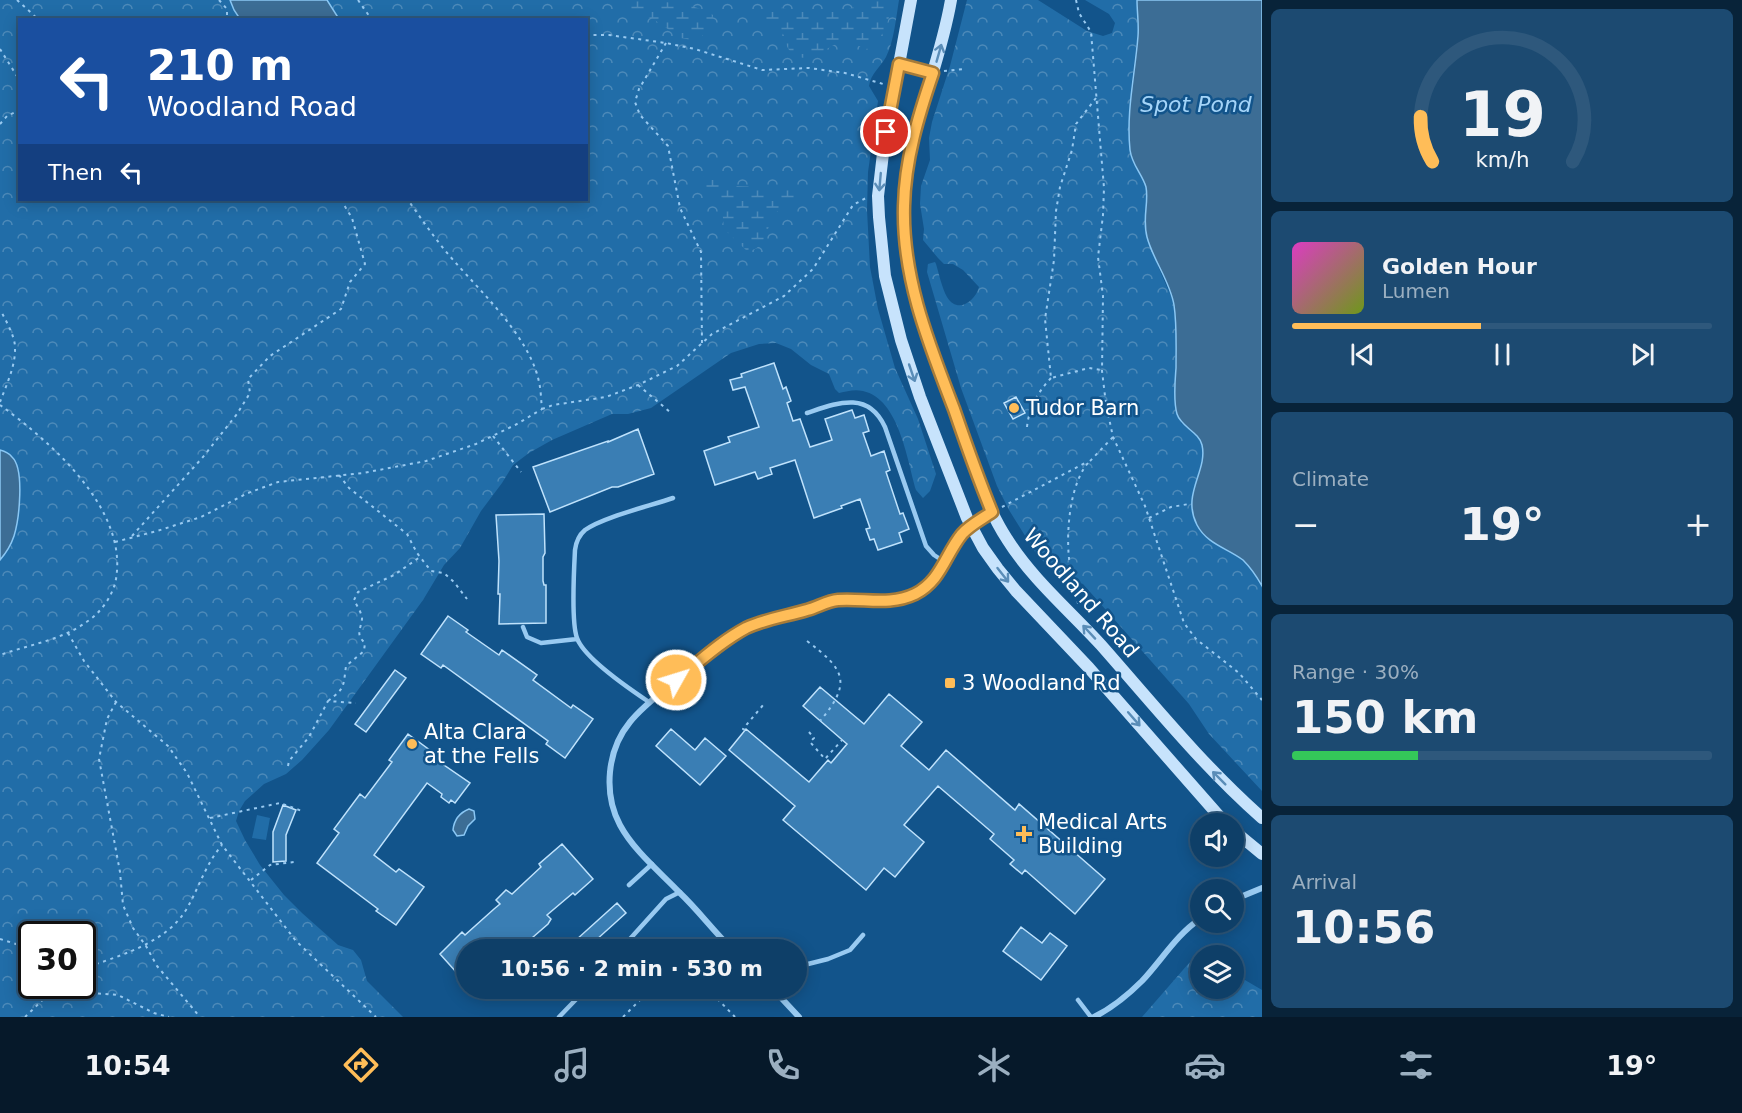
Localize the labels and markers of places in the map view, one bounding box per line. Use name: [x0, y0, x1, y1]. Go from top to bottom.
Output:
pin: [860, 106, 911, 157]
place label: Tudor Barn: [1025, 396, 1139, 420]
marker: Tudor Barn: [1007, 401, 1021, 415]
place label: 3 Woodland Rd: [962, 671, 1121, 695]
marker: 3 Woodland Rd: [943, 676, 957, 690]
place label: Alta Clara at the Fells: [424, 720, 539, 768]
marker: Alta Clara at the Fells: [405, 737, 419, 751]
place label: Medical Arts Building: [1038, 810, 1167, 858]
marker: Medical Arts Building: [1015, 825, 1033, 843]

